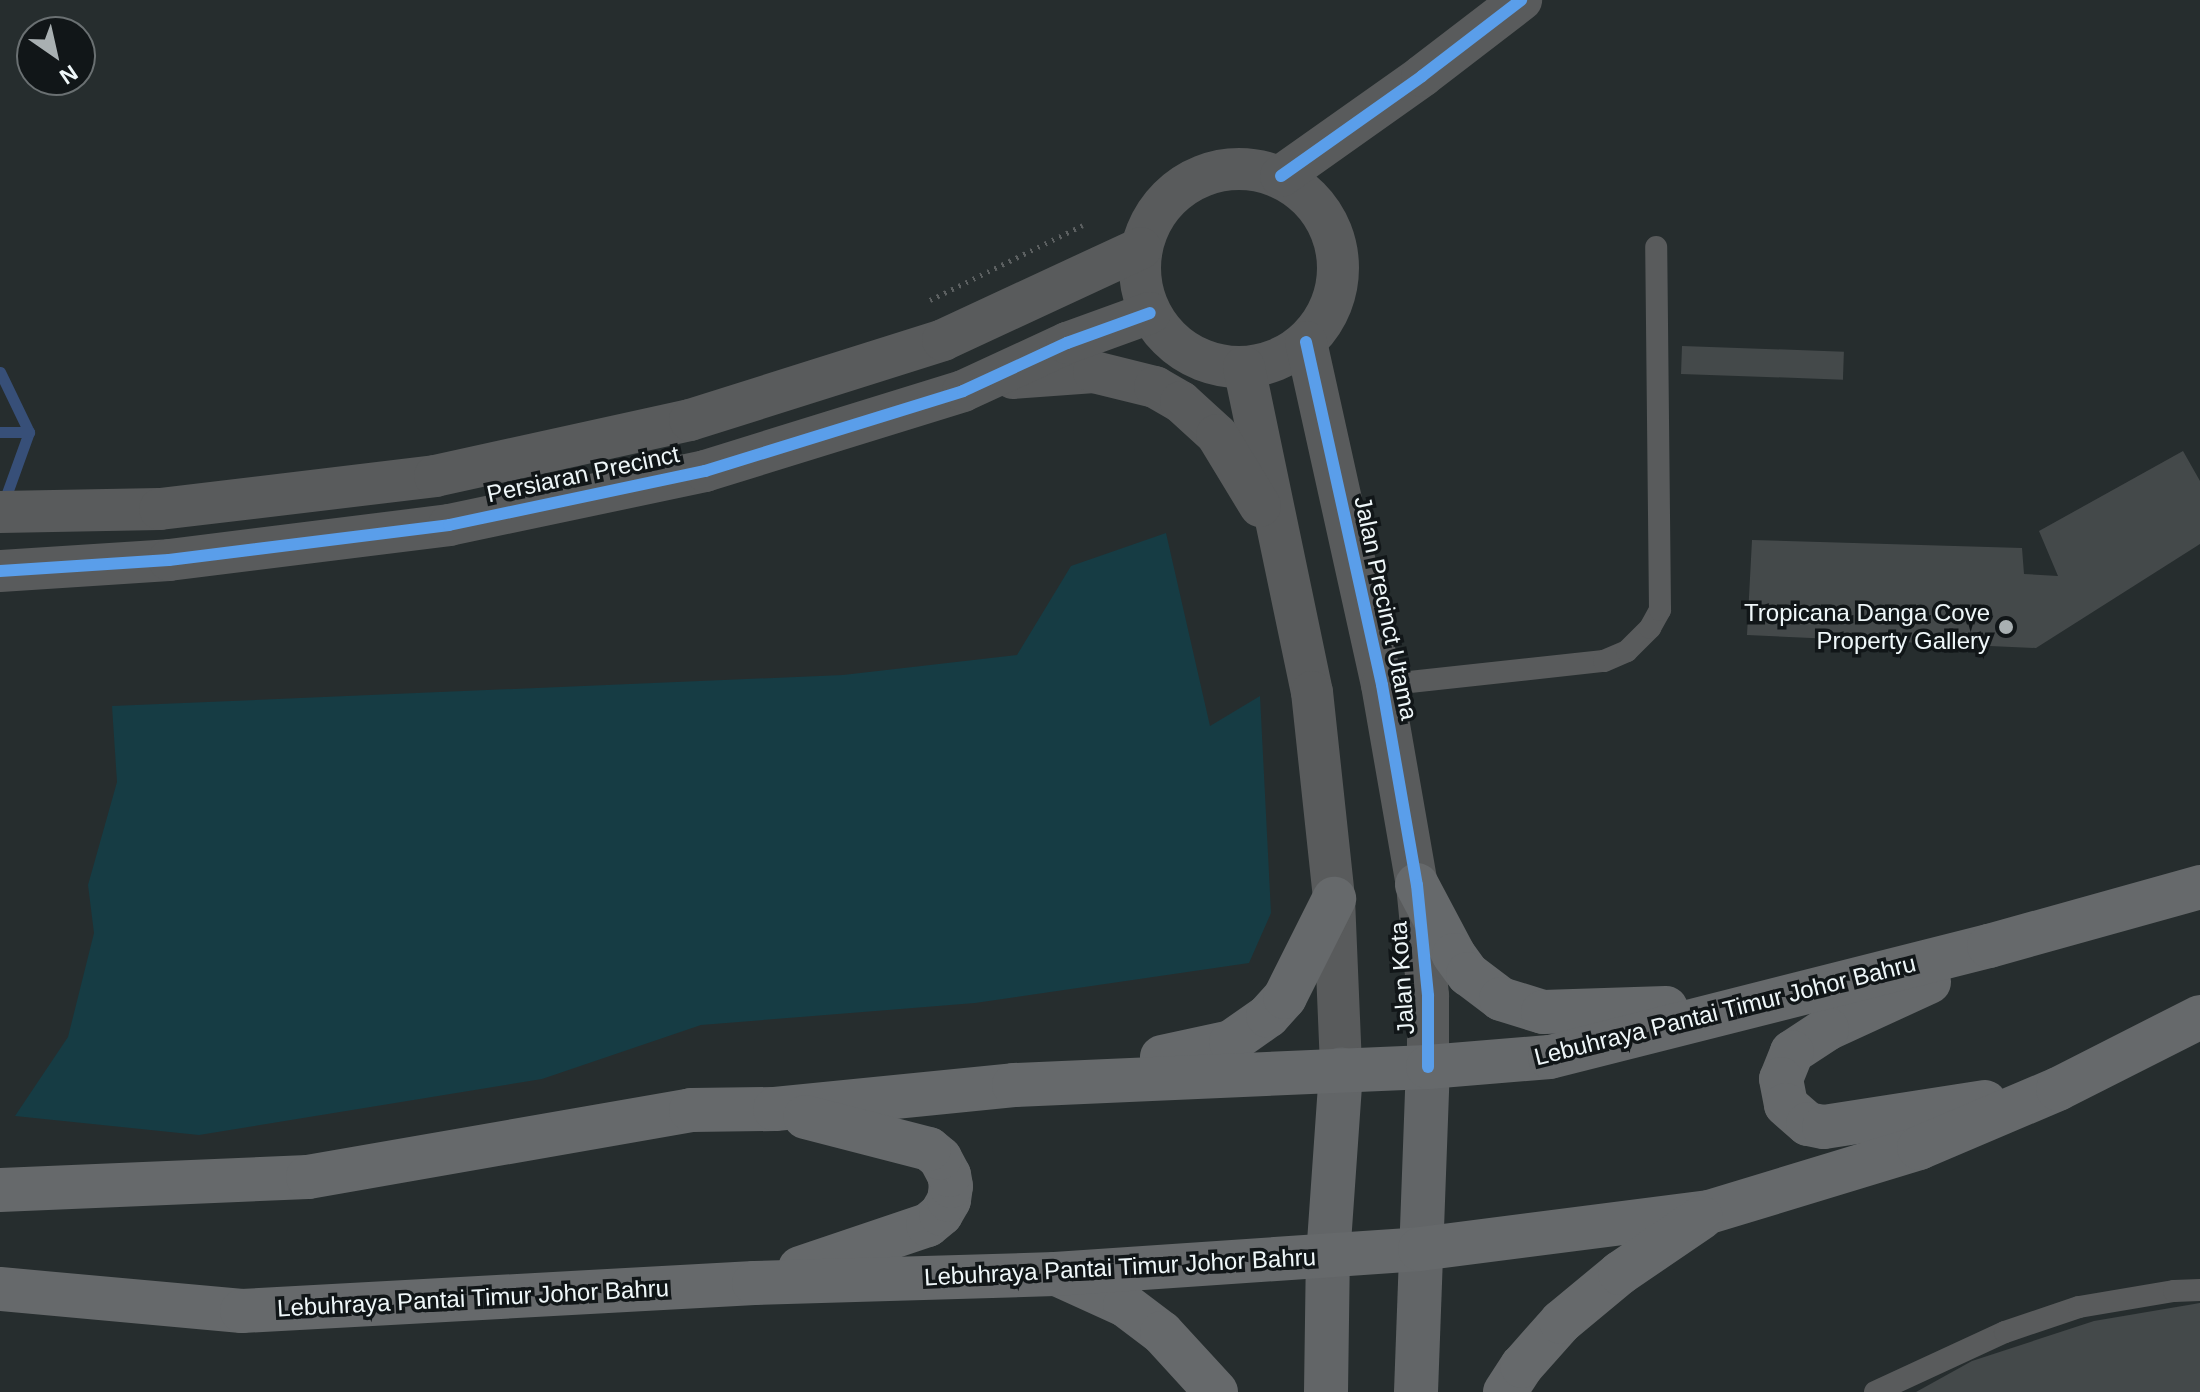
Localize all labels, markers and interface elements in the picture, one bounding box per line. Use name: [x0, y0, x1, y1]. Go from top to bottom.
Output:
north arrow: [16, 16, 96, 96]
text: N: [55, 60, 82, 89]
street label: Persiaran Precinct: [484, 440, 682, 508]
street label: Jalan Precinct Utama: [1348, 493, 1424, 723]
place label: Tropicana Danga Cove Property Gallery: [1744, 599, 1990, 655]
marker: Tropicana Danga Cove Property Gallery: [1997, 618, 2015, 636]
street label: Jalan Kota: [1384, 920, 1420, 1036]
street label: Lebuhraya Pantai Timur Johor Bahru: [1531, 949, 1919, 1071]
street label: Lebuhraya Pantai Timur Johor Bahru: [923, 1242, 1317, 1292]
street label: Lebuhraya Pantai Timur Johor Bahru: [276, 1273, 670, 1323]

